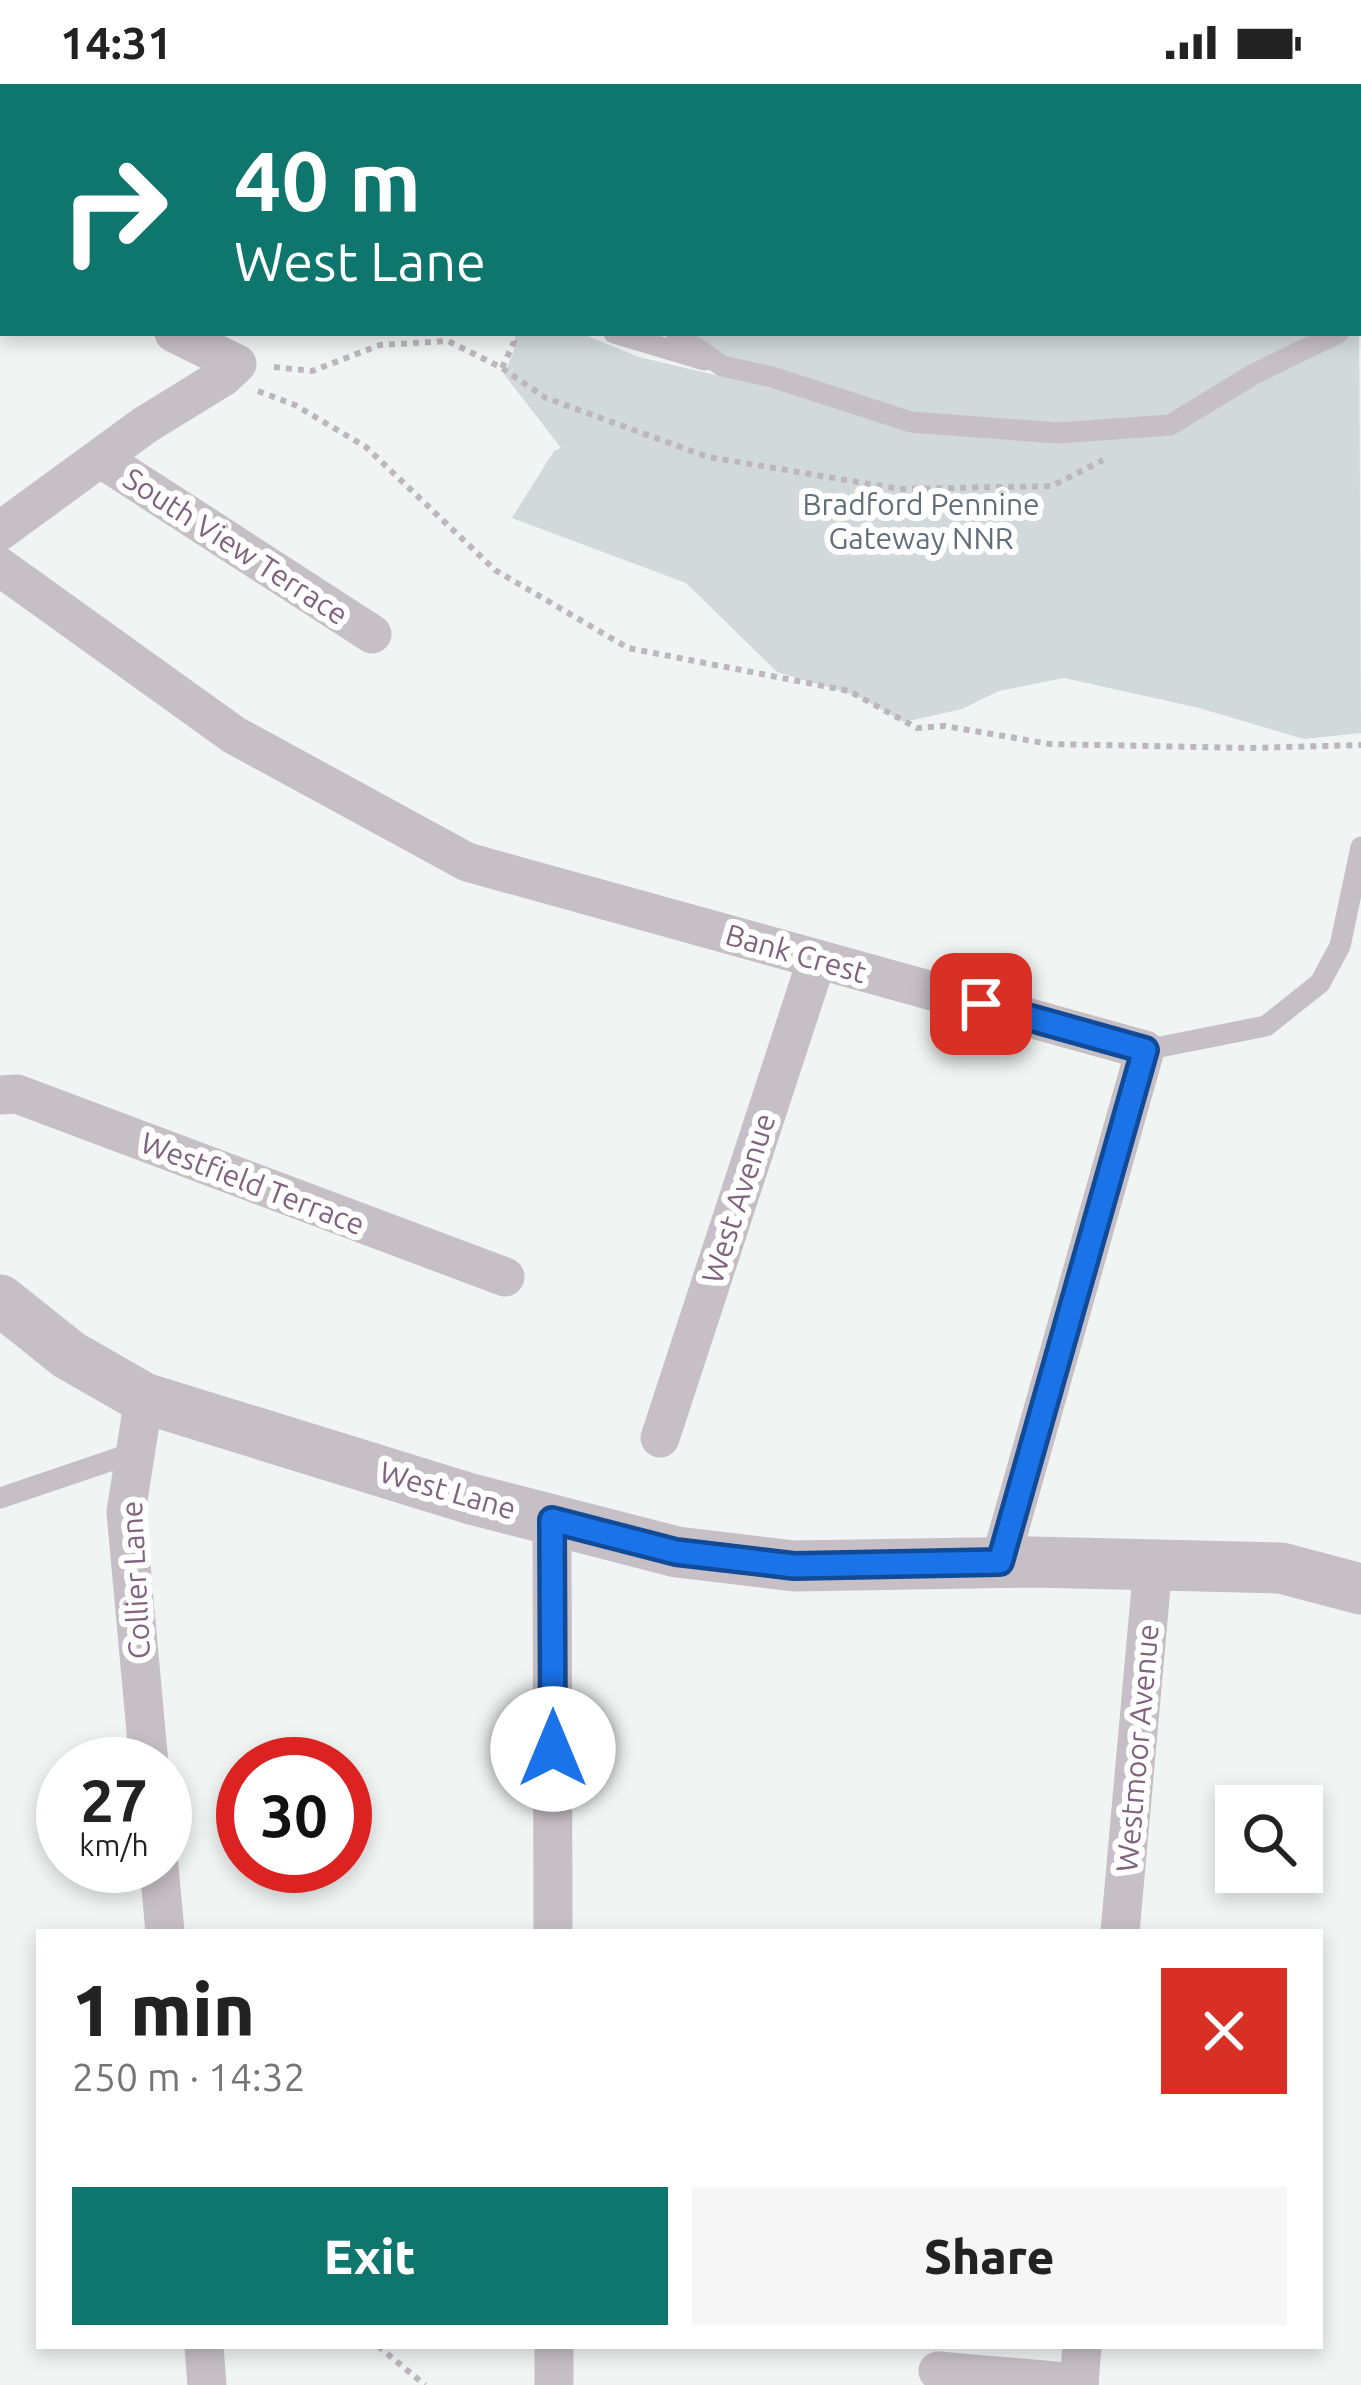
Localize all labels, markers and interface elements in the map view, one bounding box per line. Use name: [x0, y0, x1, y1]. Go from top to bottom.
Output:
text: 14:31: [60, 17, 173, 68]
icon: right: [36, 132, 192, 288]
text: 40 m: [234, 133, 421, 227]
text: West Lane: [234, 231, 486, 291]
street label: South View Terrace: [117, 461, 355, 631]
park label: Bradford Pennine Gateway NNR: [802, 487, 1040, 555]
street label: Bank Crest: [722, 917, 870, 989]
pin: [930, 953, 1032, 1055]
icon: arrive: [948, 971, 1014, 1037]
street label: West Avenue: [695, 1109, 781, 1287]
street label: Westfield Terrace: [136, 1125, 370, 1241]
street label: West Lane: [376, 1454, 520, 1526]
street label: Collier Lane: [114, 1500, 156, 1660]
street label: Westmoor Avenue: [1109, 1622, 1165, 1874]
position arrow: [490, 1686, 616, 1812]
speed limit sign: 30: [216, 1737, 372, 1893]
text: 27: [80, 1766, 148, 1833]
map controls: [1215, 1785, 1323, 1893]
button: search: [1215, 1785, 1323, 1893]
text: km/h: [79, 1828, 149, 1862]
button: close: [1161, 1968, 1287, 2094]
text: 1 min: [72, 1969, 255, 2050]
text: 250 m · 14:32: [72, 2055, 306, 2098]
button: Exit: [72, 2187, 668, 2325]
button: Share: [692, 2187, 1287, 2325]

